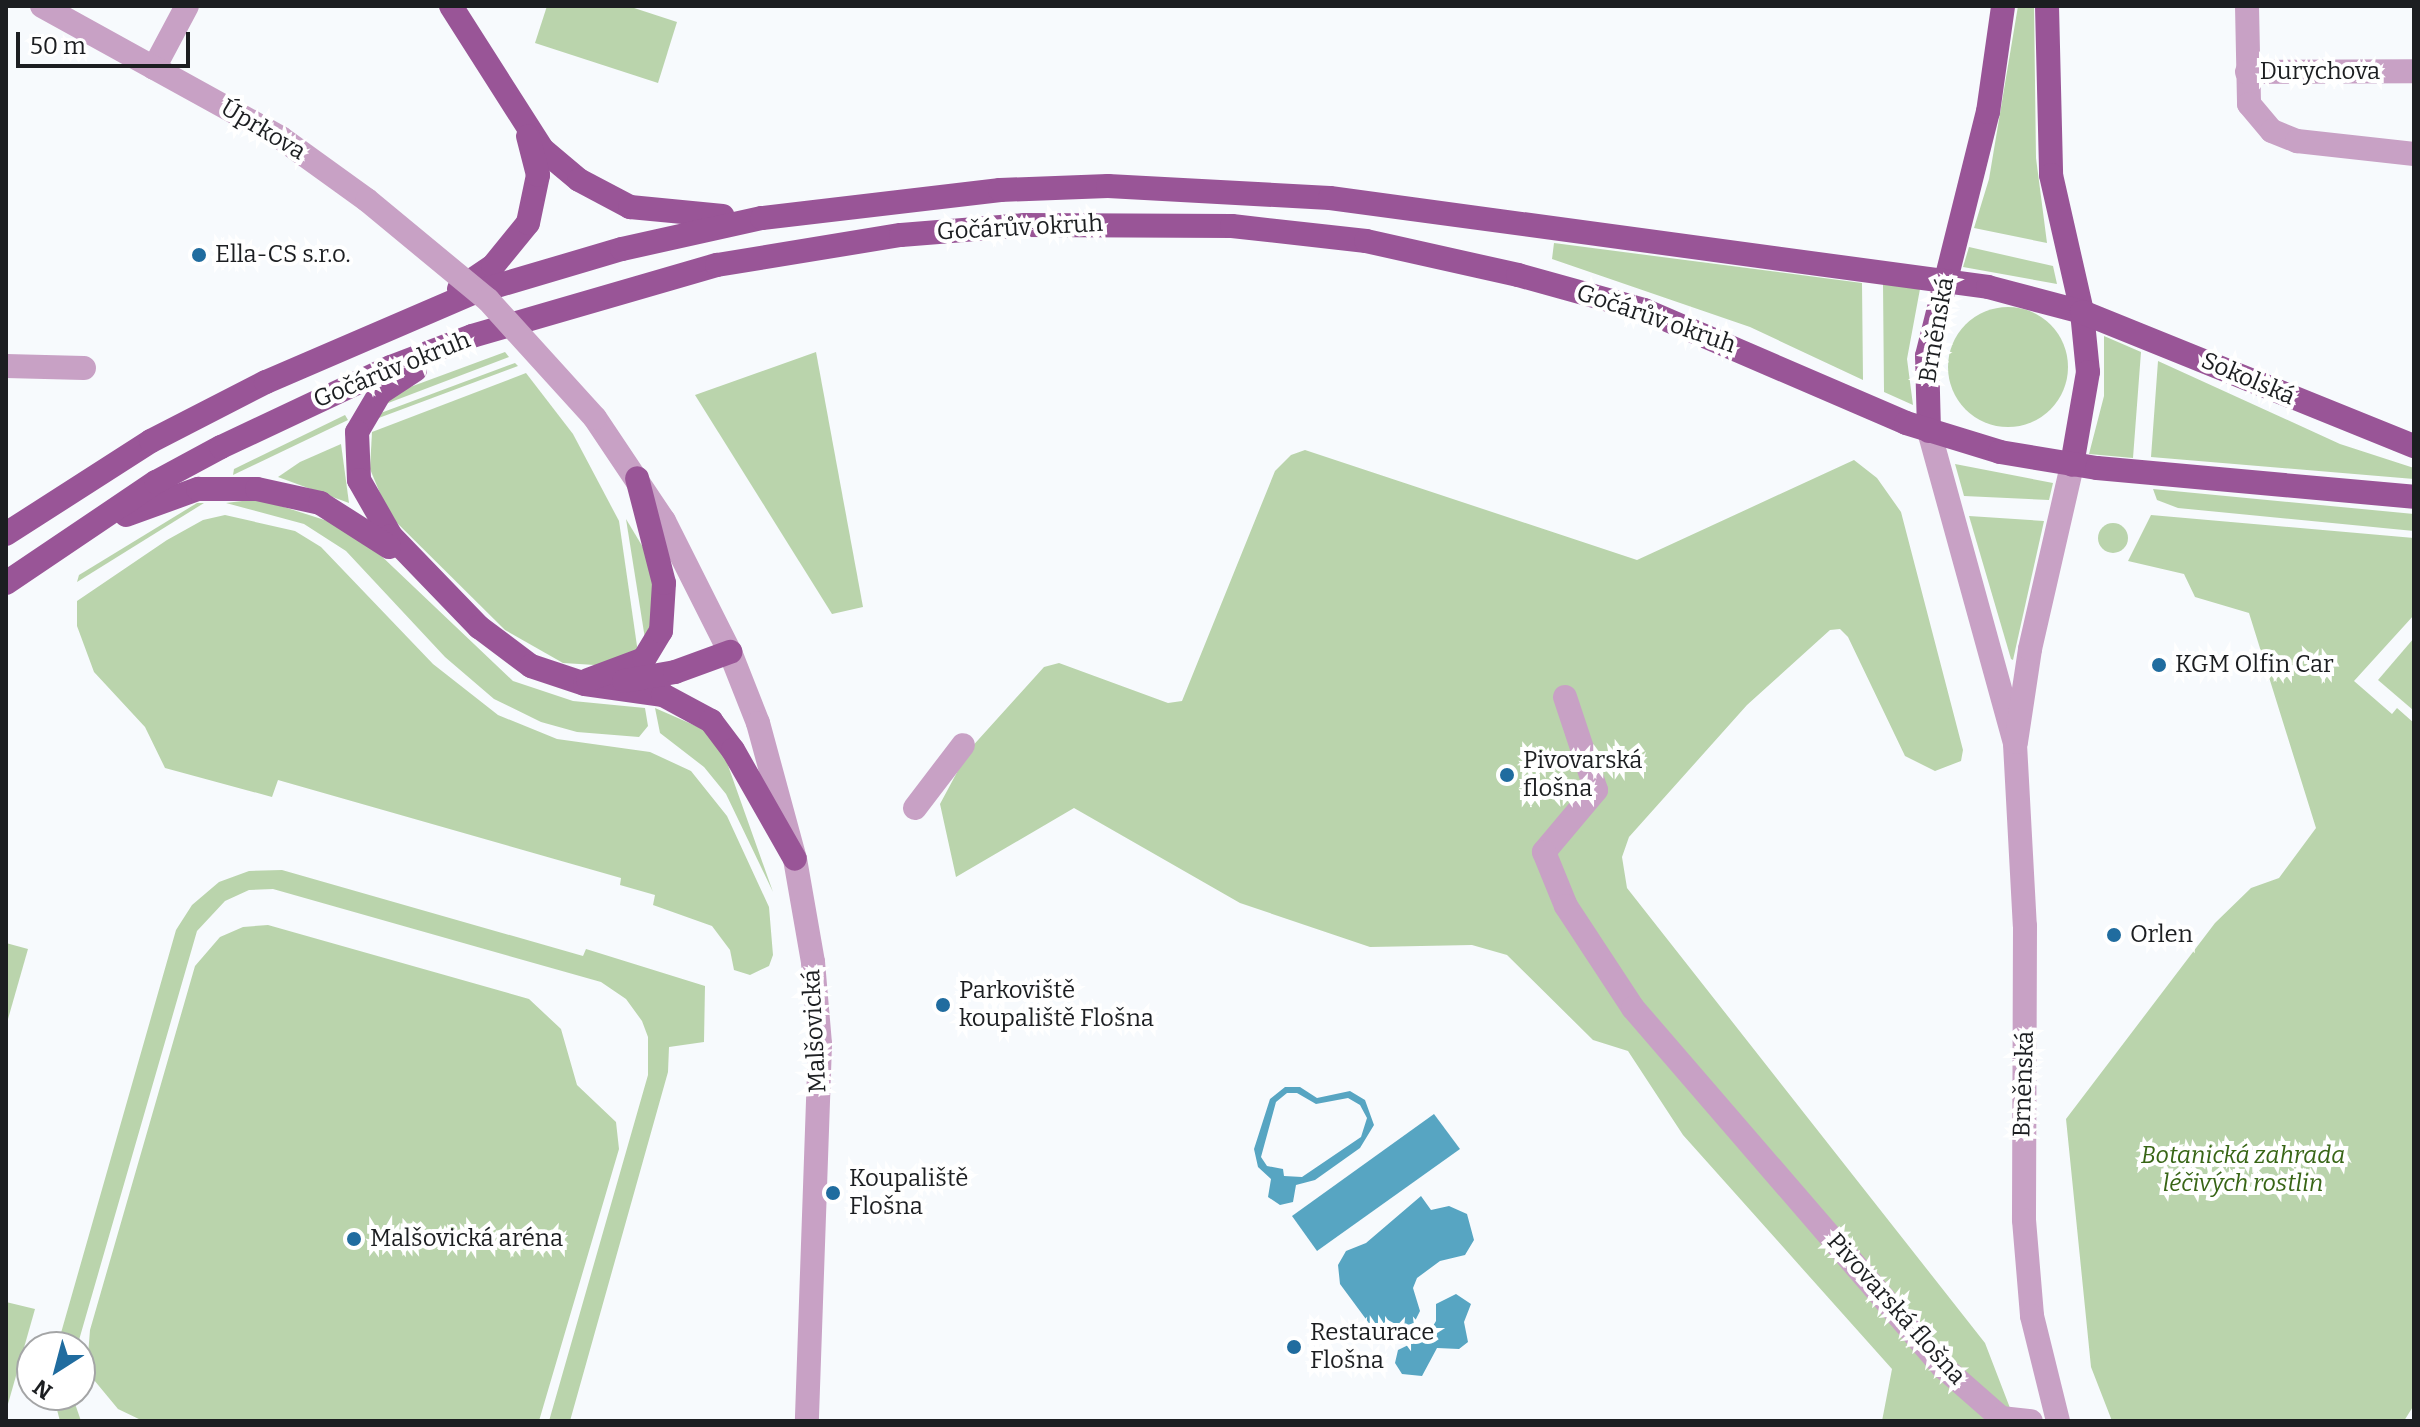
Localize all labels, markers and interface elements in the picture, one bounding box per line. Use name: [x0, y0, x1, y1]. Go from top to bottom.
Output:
scale bar: [20, 16, 194, 66]
text: 50 m: [30, 32, 86, 60]
street label: Durychova: [2260, 58, 2380, 86]
street label: Úprkova: [215, 93, 311, 167]
street label: Gočárův okruh: [936, 209, 1104, 247]
place label: Ella-CS s.r.o.: [215, 241, 351, 269]
marker: Ella-CS s.r.o.: [190, 246, 208, 264]
street label: Brněnská: [1914, 275, 1960, 385]
street label: Gočárův okruh: [1573, 278, 1739, 360]
street label: Gočárův okruh: [310, 326, 474, 414]
street label: Sokolská: [2197, 346, 2299, 412]
place label: KGM Olfin Car: [2175, 651, 2334, 679]
marker: KGM Olfin Car: [2150, 656, 2168, 674]
place label: Pivovarská flošna: [1523, 747, 1642, 803]
marker: Pivovarská flošna: [1498, 766, 1516, 784]
place label: Orlen: [2130, 921, 2193, 949]
marker: Orlen: [2105, 926, 2123, 944]
street label: Malšovická: [797, 968, 833, 1094]
place label: Parkoviště koupaliště Flošna: [959, 977, 1154, 1033]
marker: Parkoviště koupaliště Flošna: [934, 996, 952, 1014]
street label: Brněnská: [2008, 1030, 2040, 1138]
park label: Botanická zahrada léčivých rostlin: [2141, 1142, 2345, 1198]
place label: Koupaliště Flošna: [849, 1165, 968, 1221]
marker: Koupaliště Flošna: [824, 1184, 842, 1202]
place label: Malšovická aréna: [370, 1225, 563, 1253]
street label: Pivovarská flošna: [1821, 1227, 1971, 1391]
marker: Malšovická aréna: [345, 1230, 363, 1248]
place label: Restaurace Flošna: [1310, 1319, 1434, 1375]
north arrow: [16, 1331, 96, 1411]
marker: Restaurace Flošna: [1285, 1338, 1303, 1356]
text: N: [28, 1373, 58, 1405]

